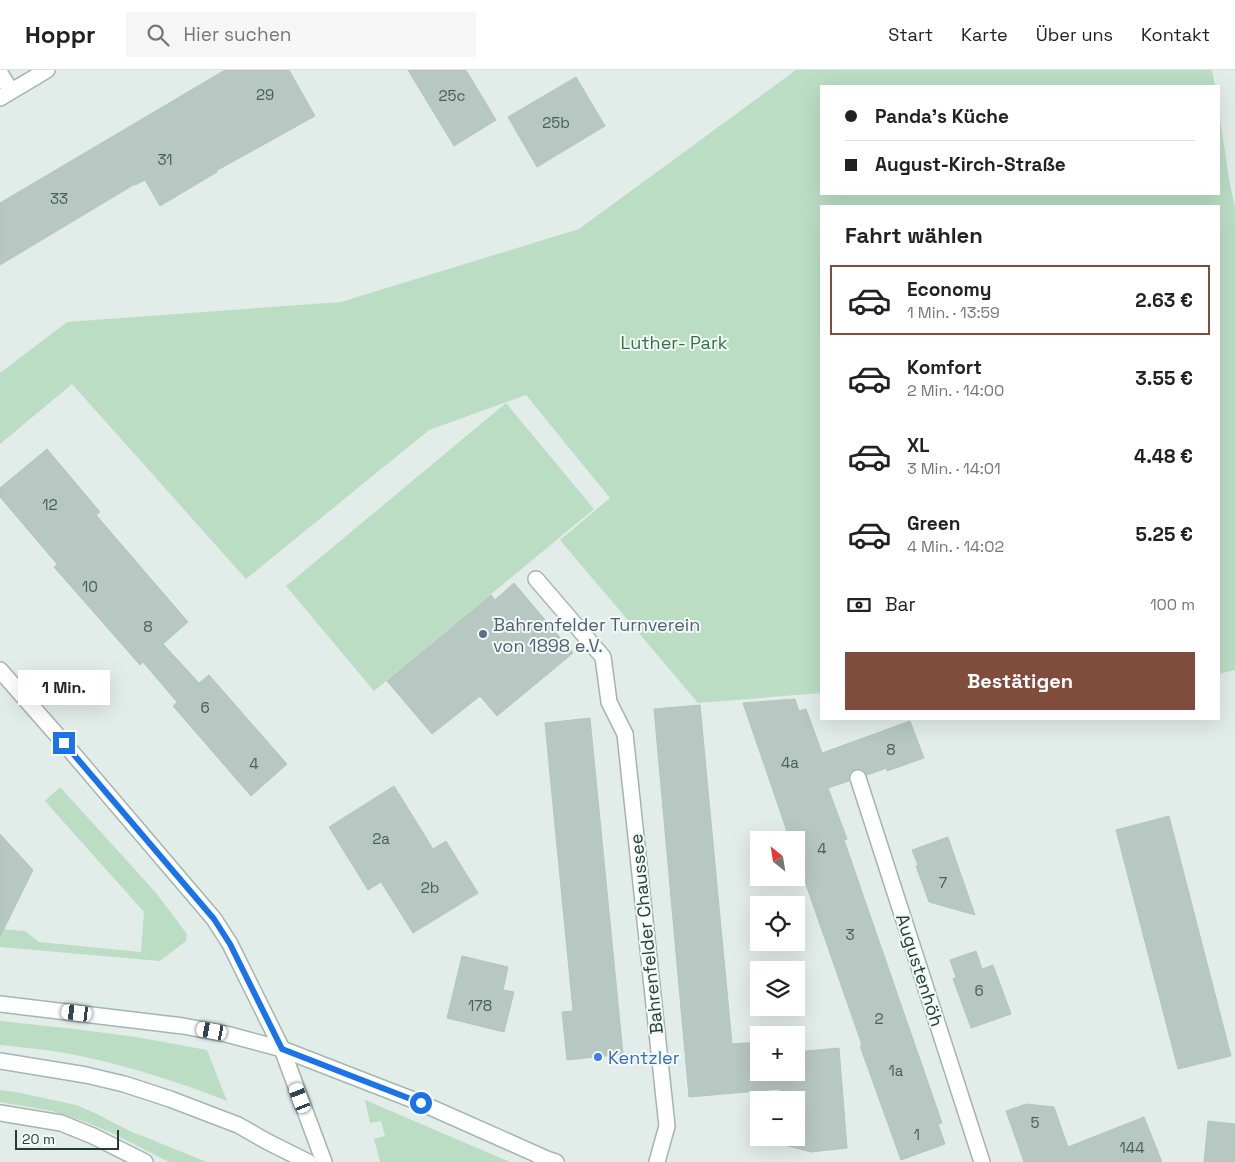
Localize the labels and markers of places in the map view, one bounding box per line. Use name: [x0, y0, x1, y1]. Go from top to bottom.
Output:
place label: Bahrenfelder Turnverein von 1898 e.V.: [493, 613, 700, 657]
marker: Bahrenfelder Turnverein von 1898 e.V.: [477, 628, 489, 640]
place label: Kentzler: [608, 1046, 680, 1069]
marker: Kentzler: [592, 1051, 604, 1063]

